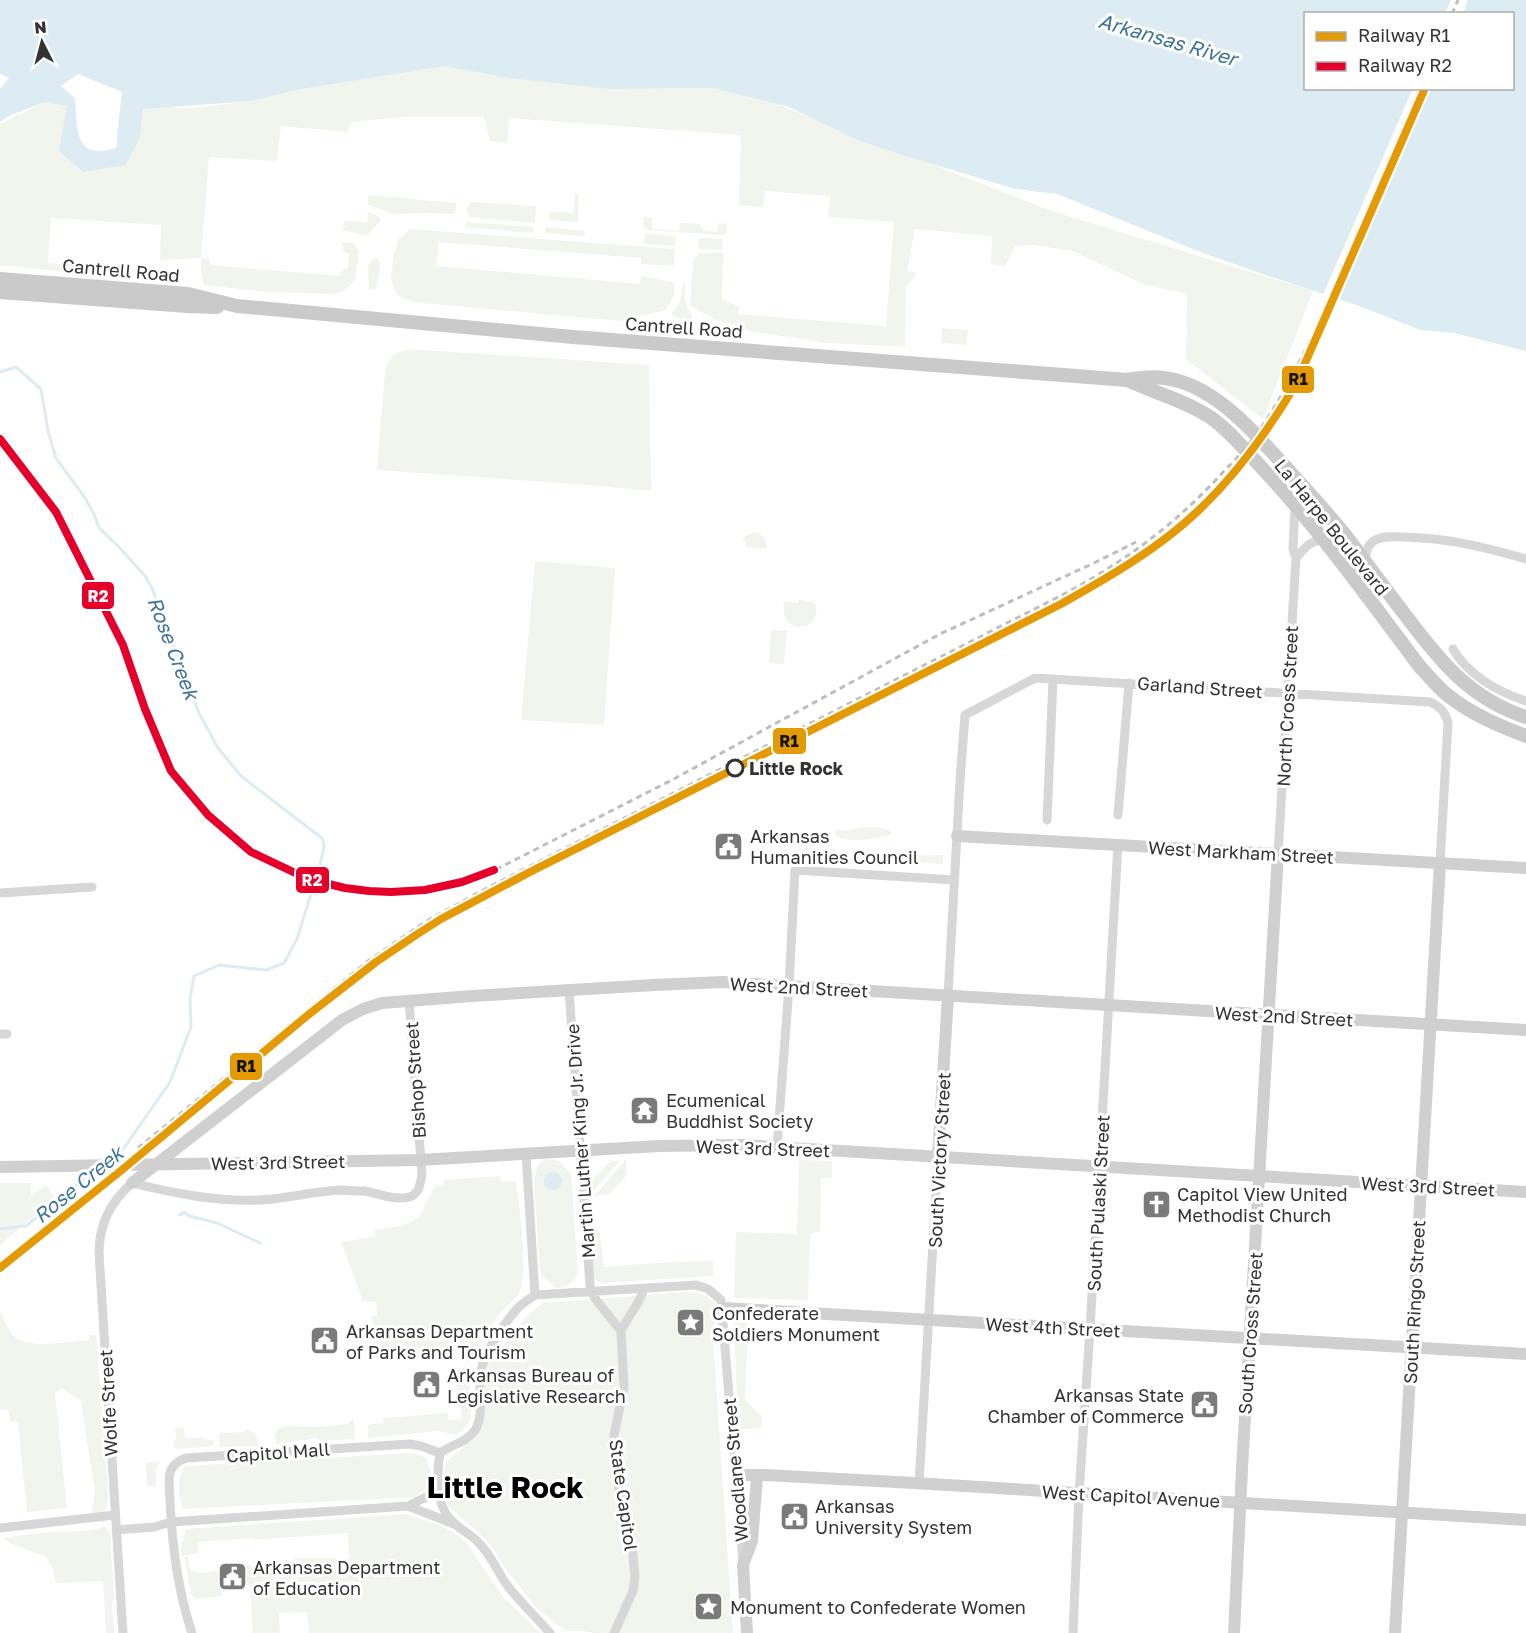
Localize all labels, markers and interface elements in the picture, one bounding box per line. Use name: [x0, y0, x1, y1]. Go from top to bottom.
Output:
water label: Arkansas River: [1096, 8, 1243, 71]
north arrow: [12, 12, 72, 72]
legend: [1304, 12, 1514, 90]
text: N: [33, 17, 48, 38]
text: Railway R1: [1358, 24, 1450, 46]
text: Railway R2: [1358, 54, 1452, 76]
street label: Cantrell Road: [61, 254, 181, 286]
street label: Cantrell Road: [624, 312, 744, 342]
line badge: R1: [1281, 365, 1315, 394]
text: R1: [1288, 369, 1308, 389]
street label: La Harpe Boulevard: [1270, 454, 1394, 600]
line badge: R2: [81, 581, 115, 610]
text: R2: [88, 586, 109, 606]
water label: Rose Creek: [143, 593, 206, 705]
street label: North Cross Street: [1272, 625, 1302, 787]
street label: Garland Street: [1137, 672, 1263, 702]
line badge: R1: [772, 727, 807, 755]
text: R1: [779, 731, 799, 751]
place label: Little Rock: [749, 757, 844, 779]
marker: Little Rock: [726, 759, 744, 777]
place label: Arkansas Humanities Council: [750, 825, 919, 868]
public building icon: Arkansas Humanities Council: [713, 830, 745, 862]
street label: West Markham Street: [1148, 836, 1334, 868]
line badge: R2: [295, 866, 330, 894]
text: R2: [302, 870, 323, 890]
street label: West 2nd Street: [729, 972, 869, 1002]
street label: West 2nd Street: [1214, 1001, 1354, 1031]
street label: Bishop Street: [400, 1021, 430, 1139]
street label: Martin Luther King Jr. Drive: [561, 1023, 599, 1259]
line badge: R1: [229, 1052, 263, 1081]
text: R1: [236, 1056, 256, 1076]
street label: South Victory Street: [923, 1071, 955, 1249]
place label: Ecumenical Buddhist Society: [666, 1089, 813, 1132]
temple icon: Ecumenical Buddhist Society: [629, 1094, 661, 1126]
street label: South Pulaski Street: [1082, 1114, 1114, 1292]
street label: West 3rd Street: [695, 1135, 831, 1161]
water label: Rose Creek: [28, 1139, 130, 1227]
street label: West 3rd Street: [211, 1150, 345, 1174]
street label: West 3rd Street: [1360, 1171, 1496, 1201]
place label: Capitol View United Methodist Church: [1177, 1183, 1348, 1226]
church icon: Capitol View United Methodist Church: [1140, 1188, 1172, 1220]
street label: South Ringo Street: [1399, 1220, 1429, 1384]
street label: South Cross Street: [1233, 1251, 1267, 1415]
place label: Confederate Soldiers Monument: [712, 1302, 880, 1345]
place icon: Confederate Soldiers Monument: [675, 1307, 707, 1339]
street label: West 4th Street: [985, 1312, 1121, 1342]
place label: Arkansas Department of Parks and Tourism: [346, 1320, 533, 1363]
public building icon: Arkansas Department of Parks and Tourism: [309, 1325, 341, 1357]
street label: Wolfe Street: [94, 1349, 122, 1457]
place label: Arkansas Bureau of Legislative Research: [447, 1364, 626, 1407]
public building icon: Arkansas Bureau of Legislative Research: [410, 1369, 442, 1401]
place label: Arkansas State Chamber of Commerce: [987, 1384, 1184, 1427]
public building icon: Arkansas State Chamber of Commerce: [1189, 1389, 1221, 1421]
street label: Woodlane Street: [718, 1397, 752, 1543]
street label: Capitol Mall: [225, 1437, 331, 1467]
street label: State Capitol: [605, 1438, 643, 1552]
district label: Little Rock: [426, 1469, 584, 1505]
street label: West Capitol Avenue: [1041, 1480, 1221, 1512]
place label: Arkansas University System: [815, 1495, 972, 1538]
public building icon: Arkansas University System: [778, 1500, 810, 1532]
place label: Arkansas Department of Education: [253, 1556, 440, 1599]
public building icon: Arkansas Department of Education: [216, 1561, 248, 1593]
place icon: Monument to Confederate Women: [693, 1591, 725, 1623]
place label: Monument to Confederate Women: [730, 1596, 1026, 1618]

